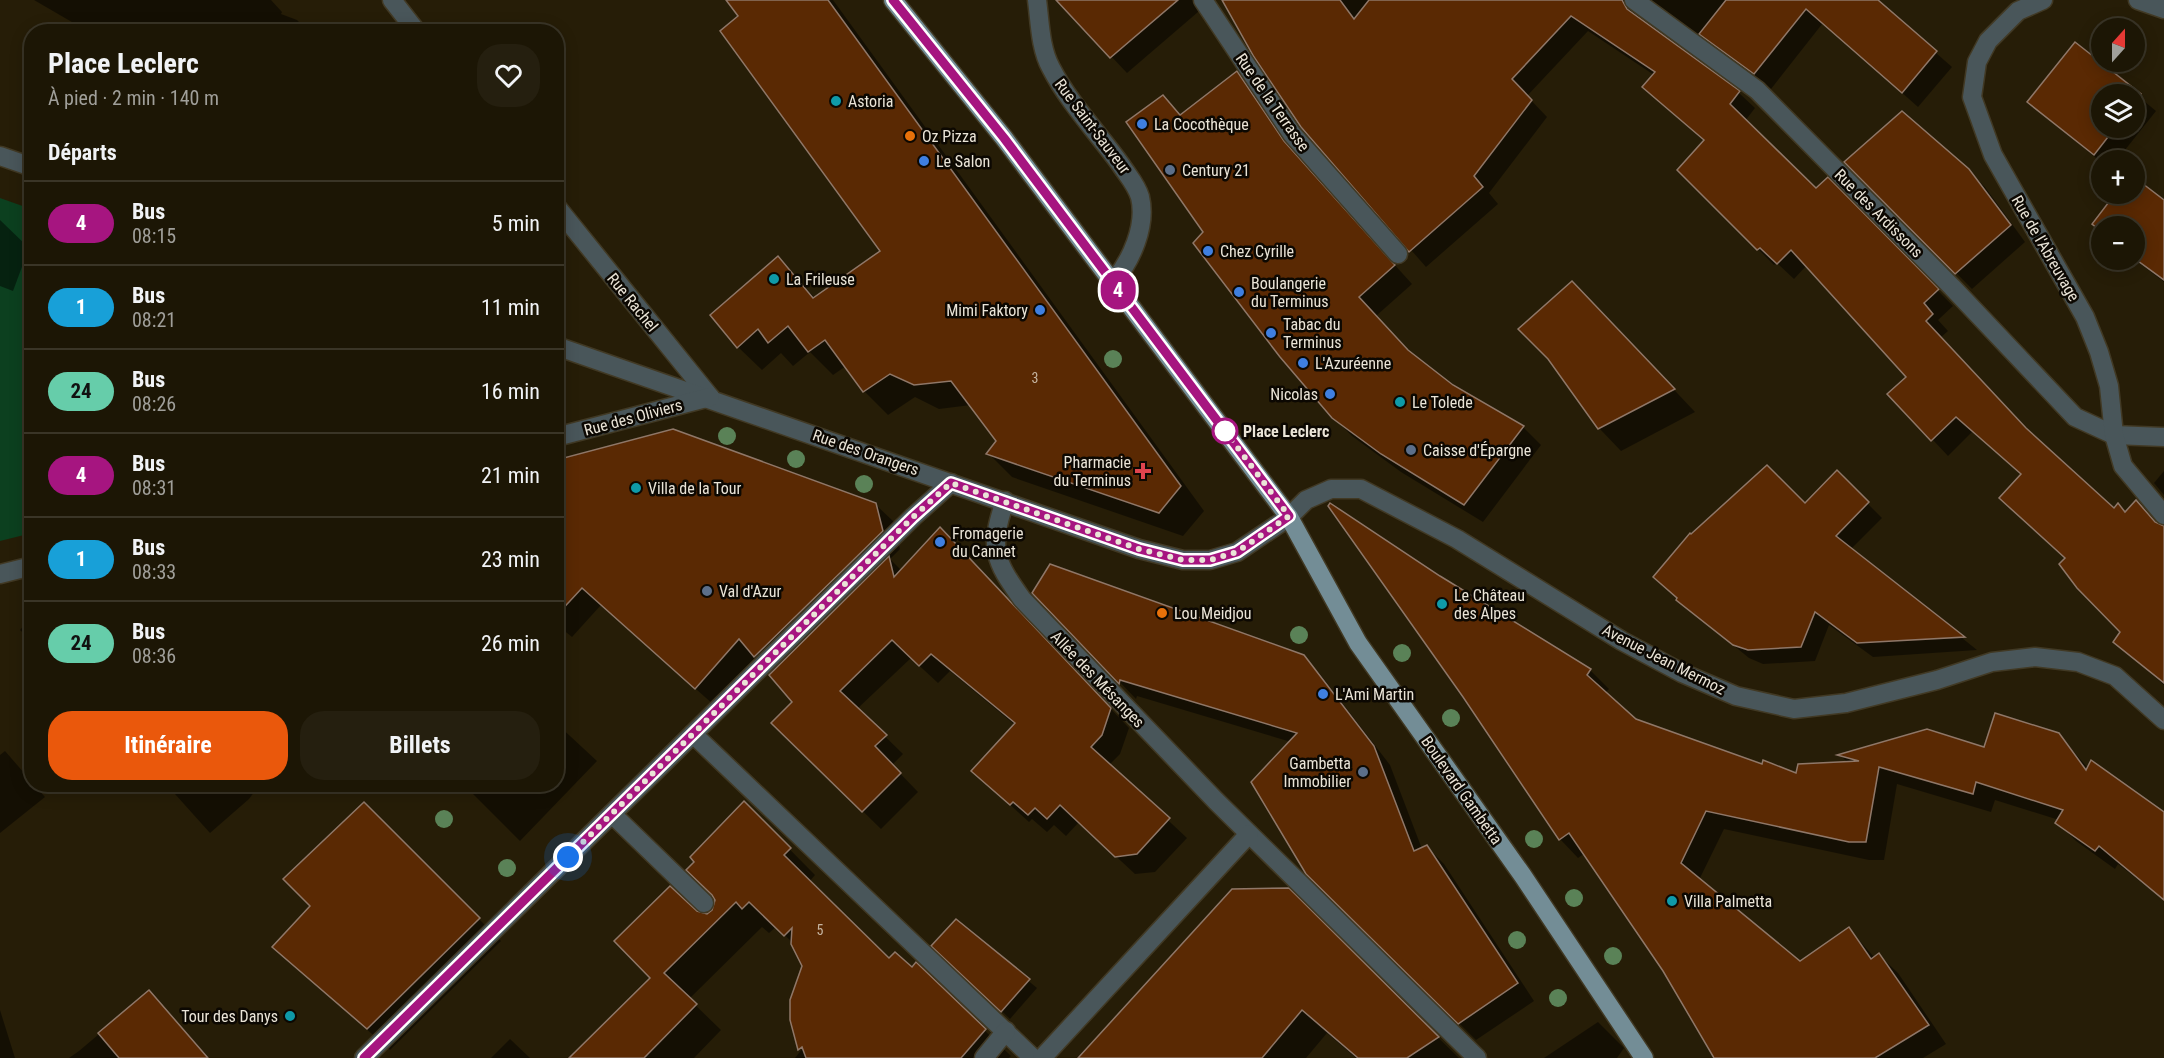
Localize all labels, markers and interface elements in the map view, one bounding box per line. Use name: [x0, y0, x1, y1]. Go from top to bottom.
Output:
north arrow: [2091, 18, 2145, 72]
map controls: [2091, 18, 2145, 270]
button: heart: [477, 44, 540, 107]
text: Place Leclerc: [48, 47, 199, 80]
street label: Rue de la Terrasse: [1232, 50, 1313, 155]
street label: Rue Saint-Sauveur: [1051, 75, 1135, 178]
button: layers: [2091, 84, 2145, 138]
text: À pied · 2 min · 140 m: [48, 86, 219, 110]
place label: Astoria: [848, 92, 893, 111]
marker: Astoria: [829, 94, 843, 108]
place label: La Cocothèque: [1154, 115, 1249, 134]
marker: La Cocothèque: [1135, 117, 1149, 131]
place label: Oz Pizza: [922, 127, 977, 146]
marker: Oz Pizza: [903, 129, 917, 143]
text: Départs: [48, 140, 117, 165]
button: +: [2091, 150, 2145, 204]
place label: Le Salon: [936, 152, 990, 171]
marker: Le Salon: [917, 154, 931, 168]
place label: Century 21: [1182, 161, 1250, 180]
marker: Century 21: [1163, 163, 1177, 177]
street label: Rue des Ardissons: [1831, 165, 1927, 261]
street label: Rue de l'Abreuvage: [2008, 192, 2084, 304]
text: Bus: [132, 199, 165, 224]
text: 4: [76, 211, 86, 235]
text: 5 min: [492, 211, 540, 236]
button: −: [2091, 216, 2145, 270]
text: 08:15: [132, 224, 176, 248]
place label: Chez Cyrille: [1220, 242, 1294, 261]
marker: Chez Cyrille: [1201, 244, 1215, 258]
street label: Rue Rachel: [603, 269, 662, 335]
place label: La Frileuse: [786, 270, 855, 289]
line badge: 4: [1098, 270, 1138, 310]
marker: La Frileuse: [767, 272, 781, 286]
place label: Boulangerie du Terminus: [1251, 274, 1328, 311]
text: 4: [1113, 278, 1123, 302]
text: Bus: [132, 283, 165, 308]
marker: Boulangerie du Terminus: [1232, 285, 1246, 299]
text: 1: [76, 295, 86, 319]
text: 11 min: [481, 295, 540, 320]
place label: Mimi Faktory: [946, 301, 1028, 320]
marker: Mimi Faktory: [1033, 303, 1047, 317]
text: 08:21: [132, 308, 176, 332]
place label: Tabac du Terminus: [1283, 315, 1341, 352]
marker: Tabac du Terminus: [1264, 326, 1278, 340]
place label: L'Azuréenne: [1315, 354, 1391, 373]
marker: L'Azuréenne: [1296, 356, 1310, 370]
text: Bus: [132, 367, 165, 392]
house number: 3: [1032, 370, 1038, 386]
text: 24: [70, 379, 92, 403]
text: 16 min: [481, 379, 540, 404]
place label: Nicolas: [1270, 385, 1318, 404]
marker: Nicolas: [1323, 387, 1337, 401]
text: 08:26: [132, 392, 176, 416]
place label: Le Tolede: [1412, 393, 1473, 412]
street label: Rue des Oliviers: [582, 395, 684, 440]
marker: Le Tolede: [1393, 395, 1407, 409]
marker: Place Leclerc: [1212, 418, 1238, 444]
place label: Place Leclerc: [1243, 422, 1329, 441]
street label: Rue des Orangers: [810, 425, 921, 480]
place label: Caisse d'Épargne: [1423, 441, 1531, 460]
marker: Caisse d'Épargne: [1404, 443, 1418, 457]
text: Bus: [132, 451, 165, 476]
place label: Pharmacie du Terminus: [1054, 453, 1131, 490]
text: 4: [76, 463, 86, 487]
text: 21 min: [481, 463, 540, 488]
marker: Pharmacie du Terminus: [1136, 464, 1150, 478]
text: 08:31: [132, 476, 176, 500]
place label: Villa de la Tour: [648, 479, 741, 498]
marker: Villa de la Tour: [629, 481, 643, 495]
place label: Fromagerie du Cannet: [952, 524, 1023, 561]
text: Bus: [132, 535, 165, 560]
marker: Fromagerie du Cannet: [933, 535, 947, 549]
text: 1: [76, 547, 86, 571]
text: 23 min: [481, 547, 540, 572]
text: 08:33: [132, 560, 176, 584]
place label: Val d'Azur: [719, 582, 781, 601]
marker: Val d'Azur: [700, 584, 714, 598]
place label: Le Château des Alpes: [1454, 586, 1525, 623]
marker: Le Château des Alpes: [1435, 597, 1449, 611]
place label: Lou Meidjou: [1174, 604, 1252, 623]
marker: Lou Meidjou: [1155, 606, 1169, 620]
text: Bus: [132, 619, 165, 644]
street label: Avenue Jean Mermoz: [1599, 620, 1728, 699]
street label: Allée des Mésanges: [1047, 627, 1148, 731]
text: 24: [70, 631, 92, 655]
text: 26 min: [481, 631, 540, 656]
text: 08:36: [132, 644, 176, 668]
place label: L'Ami Martin: [1335, 685, 1414, 704]
marker: L'Ami Martin: [1316, 687, 1330, 701]
button: Itinéraire: [48, 711, 288, 780]
button: Billets: [300, 711, 540, 780]
street label: Boulevard Gambetta: [1417, 732, 1506, 848]
place label: Gambetta Immobilier: [1284, 754, 1351, 791]
marker: Gambetta Immobilier: [1356, 765, 1370, 779]
your location: [553, 842, 583, 872]
place label: Villa Palmetta: [1684, 892, 1772, 911]
marker: Villa Palmetta: [1665, 894, 1679, 908]
house number: 5: [817, 922, 824, 938]
place label: Tour des Danys: [181, 1007, 278, 1026]
marker: Tour des Danys: [283, 1009, 297, 1023]

